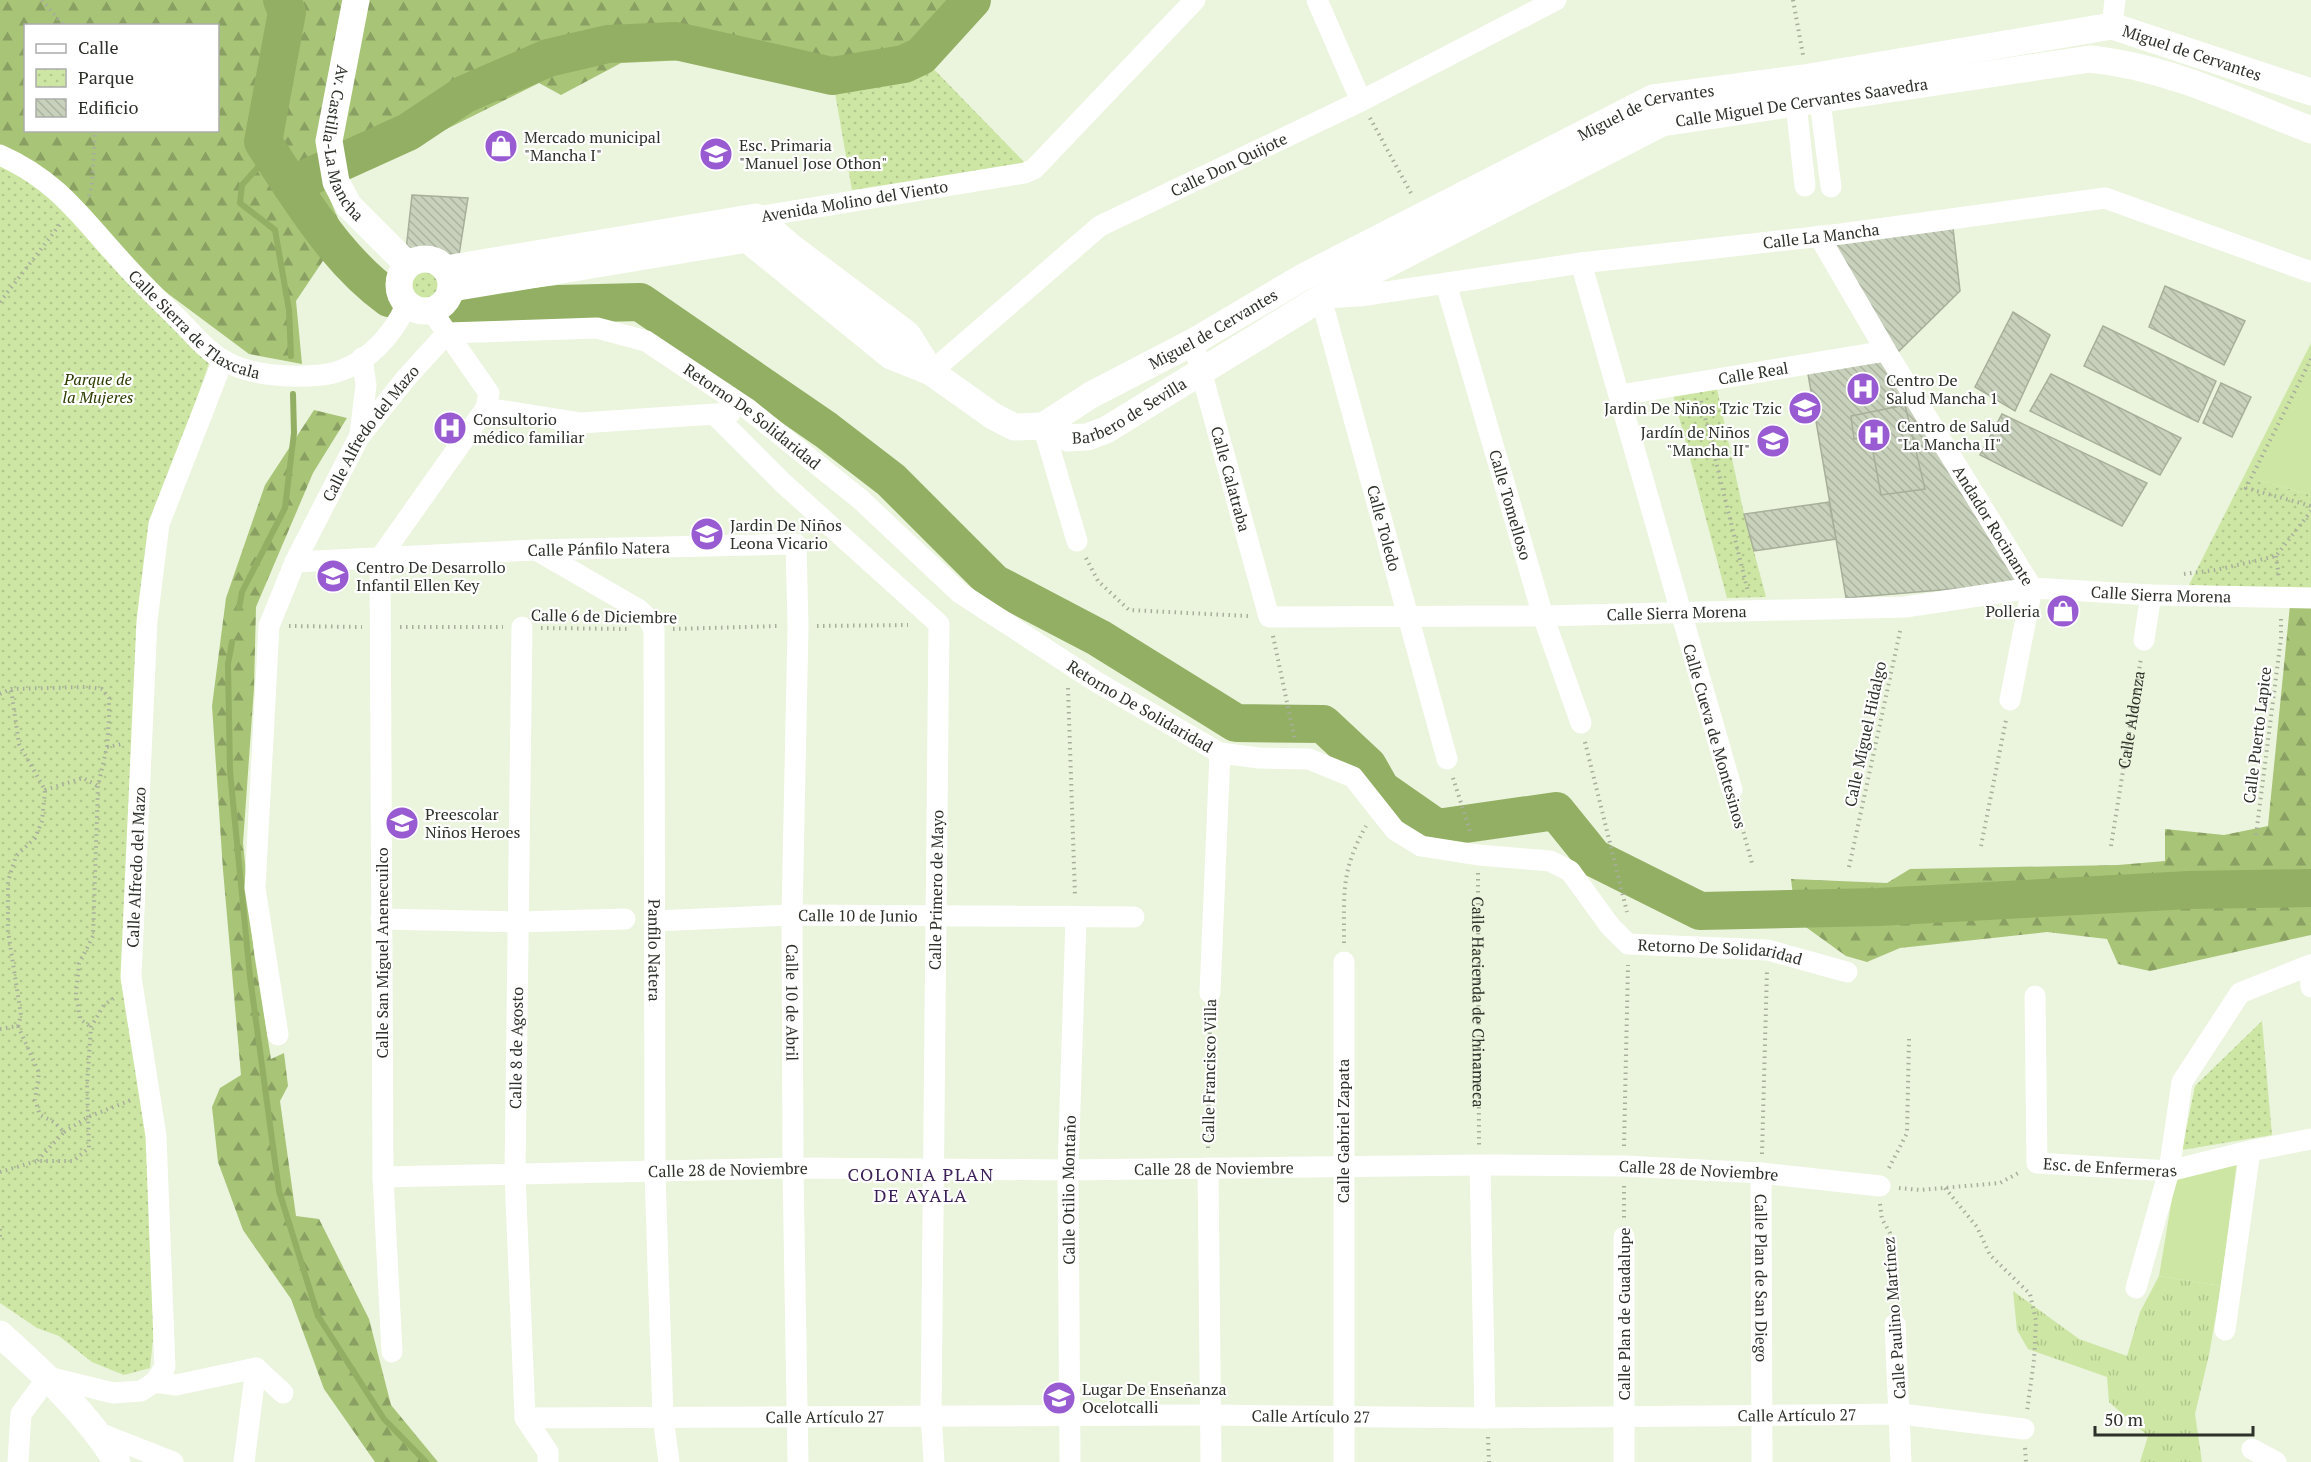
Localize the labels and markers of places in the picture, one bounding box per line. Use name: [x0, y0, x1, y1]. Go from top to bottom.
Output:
place label: Mercado municipal "Mancha I": [524, 126, 661, 166]
shop icon: Mercado municipal "Mancha I": [483, 128, 519, 164]
place label: Esc. Primaria "Manuel Jose Othon": [739, 134, 887, 174]
school or university icon: Esc. Primaria "Manuel Jose Othon": [698, 136, 734, 172]
place label: Centro De Salud Mancha 1: [1886, 369, 1998, 409]
hospital icon: Centro De Salud Mancha 1: [1845, 371, 1881, 407]
school or university icon: Jardin De Niños Tzic Tzic: [1787, 390, 1823, 426]
place label: Jardin De Niños Tzic Tzic: [1604, 397, 1782, 419]
place label: Consultorio médico familiar: [473, 408, 585, 448]
hospital icon: Consultorio médico familiar: [432, 410, 468, 446]
place label: Centro de Salud "La Mancha II": [1897, 415, 2010, 455]
hospital icon: Centro de Salud "La Mancha II": [1856, 417, 1892, 453]
place label: Jardín de Niños "Mancha II": [1641, 421, 1750, 461]
school or university icon: Jardín de Niños "Mancha II": [1755, 423, 1791, 459]
place label: Jardin De Niños Leona Vicario: [730, 514, 842, 554]
school or university icon: Jardin De Niños Leona Vicario: [689, 516, 725, 552]
place label: Centro De Desarrollo Infantil Ellen Key: [356, 556, 506, 596]
school or university icon: Centro De Desarrollo Infantil Ellen Key: [315, 558, 351, 594]
shop icon: Polleria: [2045, 593, 2081, 629]
place label: Polleria: [1985, 600, 2040, 622]
place label: Preescolar Niños Heroes: [425, 803, 520, 843]
school or university icon: Preescolar Niños Heroes: [384, 805, 420, 841]
place label: Lugar De Enseñanza Ocelotcalli: [1082, 1378, 1227, 1418]
school or university icon: Lugar De Enseñanza Ocelotcalli: [1041, 1380, 1077, 1416]

